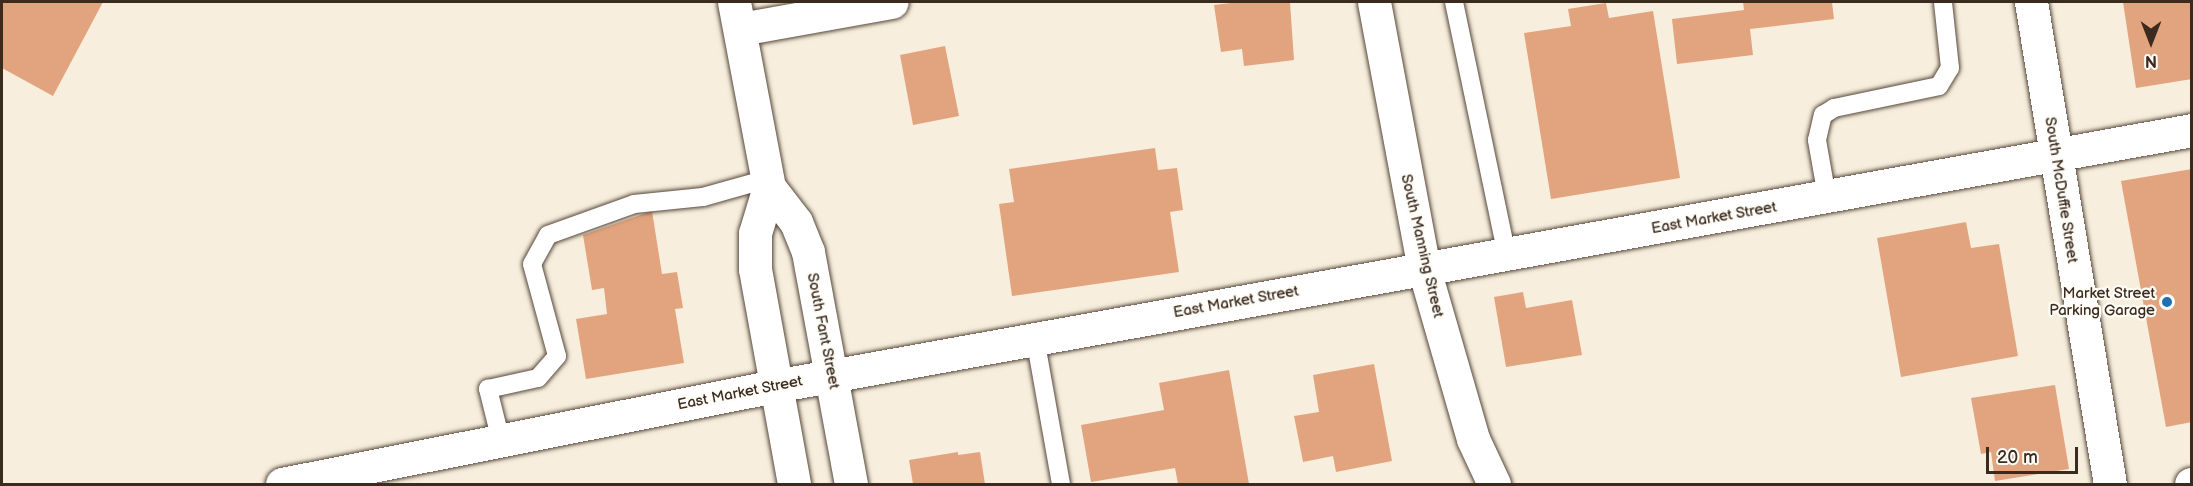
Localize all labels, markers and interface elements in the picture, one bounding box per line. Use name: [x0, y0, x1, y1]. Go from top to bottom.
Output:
north arrow: [2121, 12, 2181, 72]
text: N: [2145, 51, 2157, 70]
street label: South McDuffie Street: [2041, 116, 2081, 264]
street label: South Manning Street: [1397, 172, 1447, 320]
street label: East Market Street: [1650, 198, 1778, 238]
street label: South Fant Street: [803, 271, 843, 391]
street label: East Market Street: [1172, 282, 1300, 322]
place label: Market Street Parking Garage: [2049, 284, 2155, 319]
marker: Market Street Parking Garage: [2160, 295, 2174, 309]
street label: East Market Street: [676, 372, 804, 414]
scale bar: [1989, 435, 2080, 473]
text: 20 m: [1997, 447, 2038, 468]

